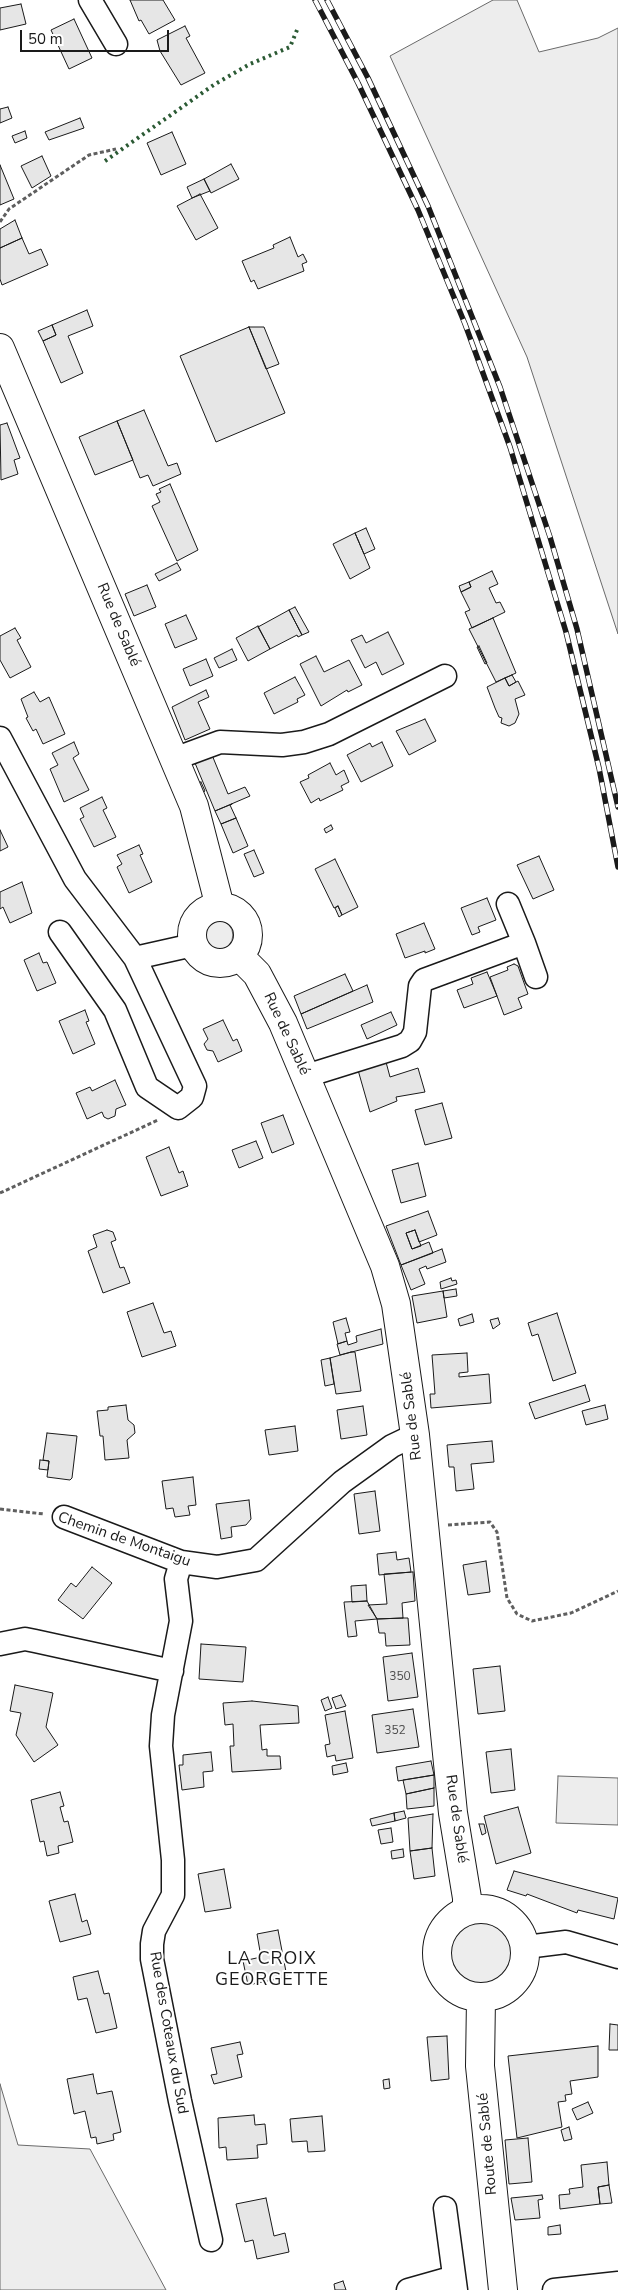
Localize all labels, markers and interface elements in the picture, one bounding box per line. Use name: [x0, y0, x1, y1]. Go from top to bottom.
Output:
scale bar: [22, 20, 171, 52]
text: 50 m: [28, 29, 63, 49]
street label: Rue de Sablé: [92, 580, 144, 670]
street label: Rue de Sablé: [259, 990, 313, 1078]
street label: Rue de Sablé: [398, 1371, 426, 1461]
street label: Chemin de Montaigu: [55, 1509, 193, 1571]
house number: 350: [389, 1670, 411, 1684]
house number: 352: [384, 1724, 406, 1738]
street label: Rue de Sablé: [441, 1774, 471, 1864]
district label: LA CROIX GEORGETTE: [214, 1949, 330, 1992]
street label: Rue des Coteaux du Sud: [145, 1950, 191, 2116]
street label: Route de Sablé: [475, 2092, 501, 2196]

